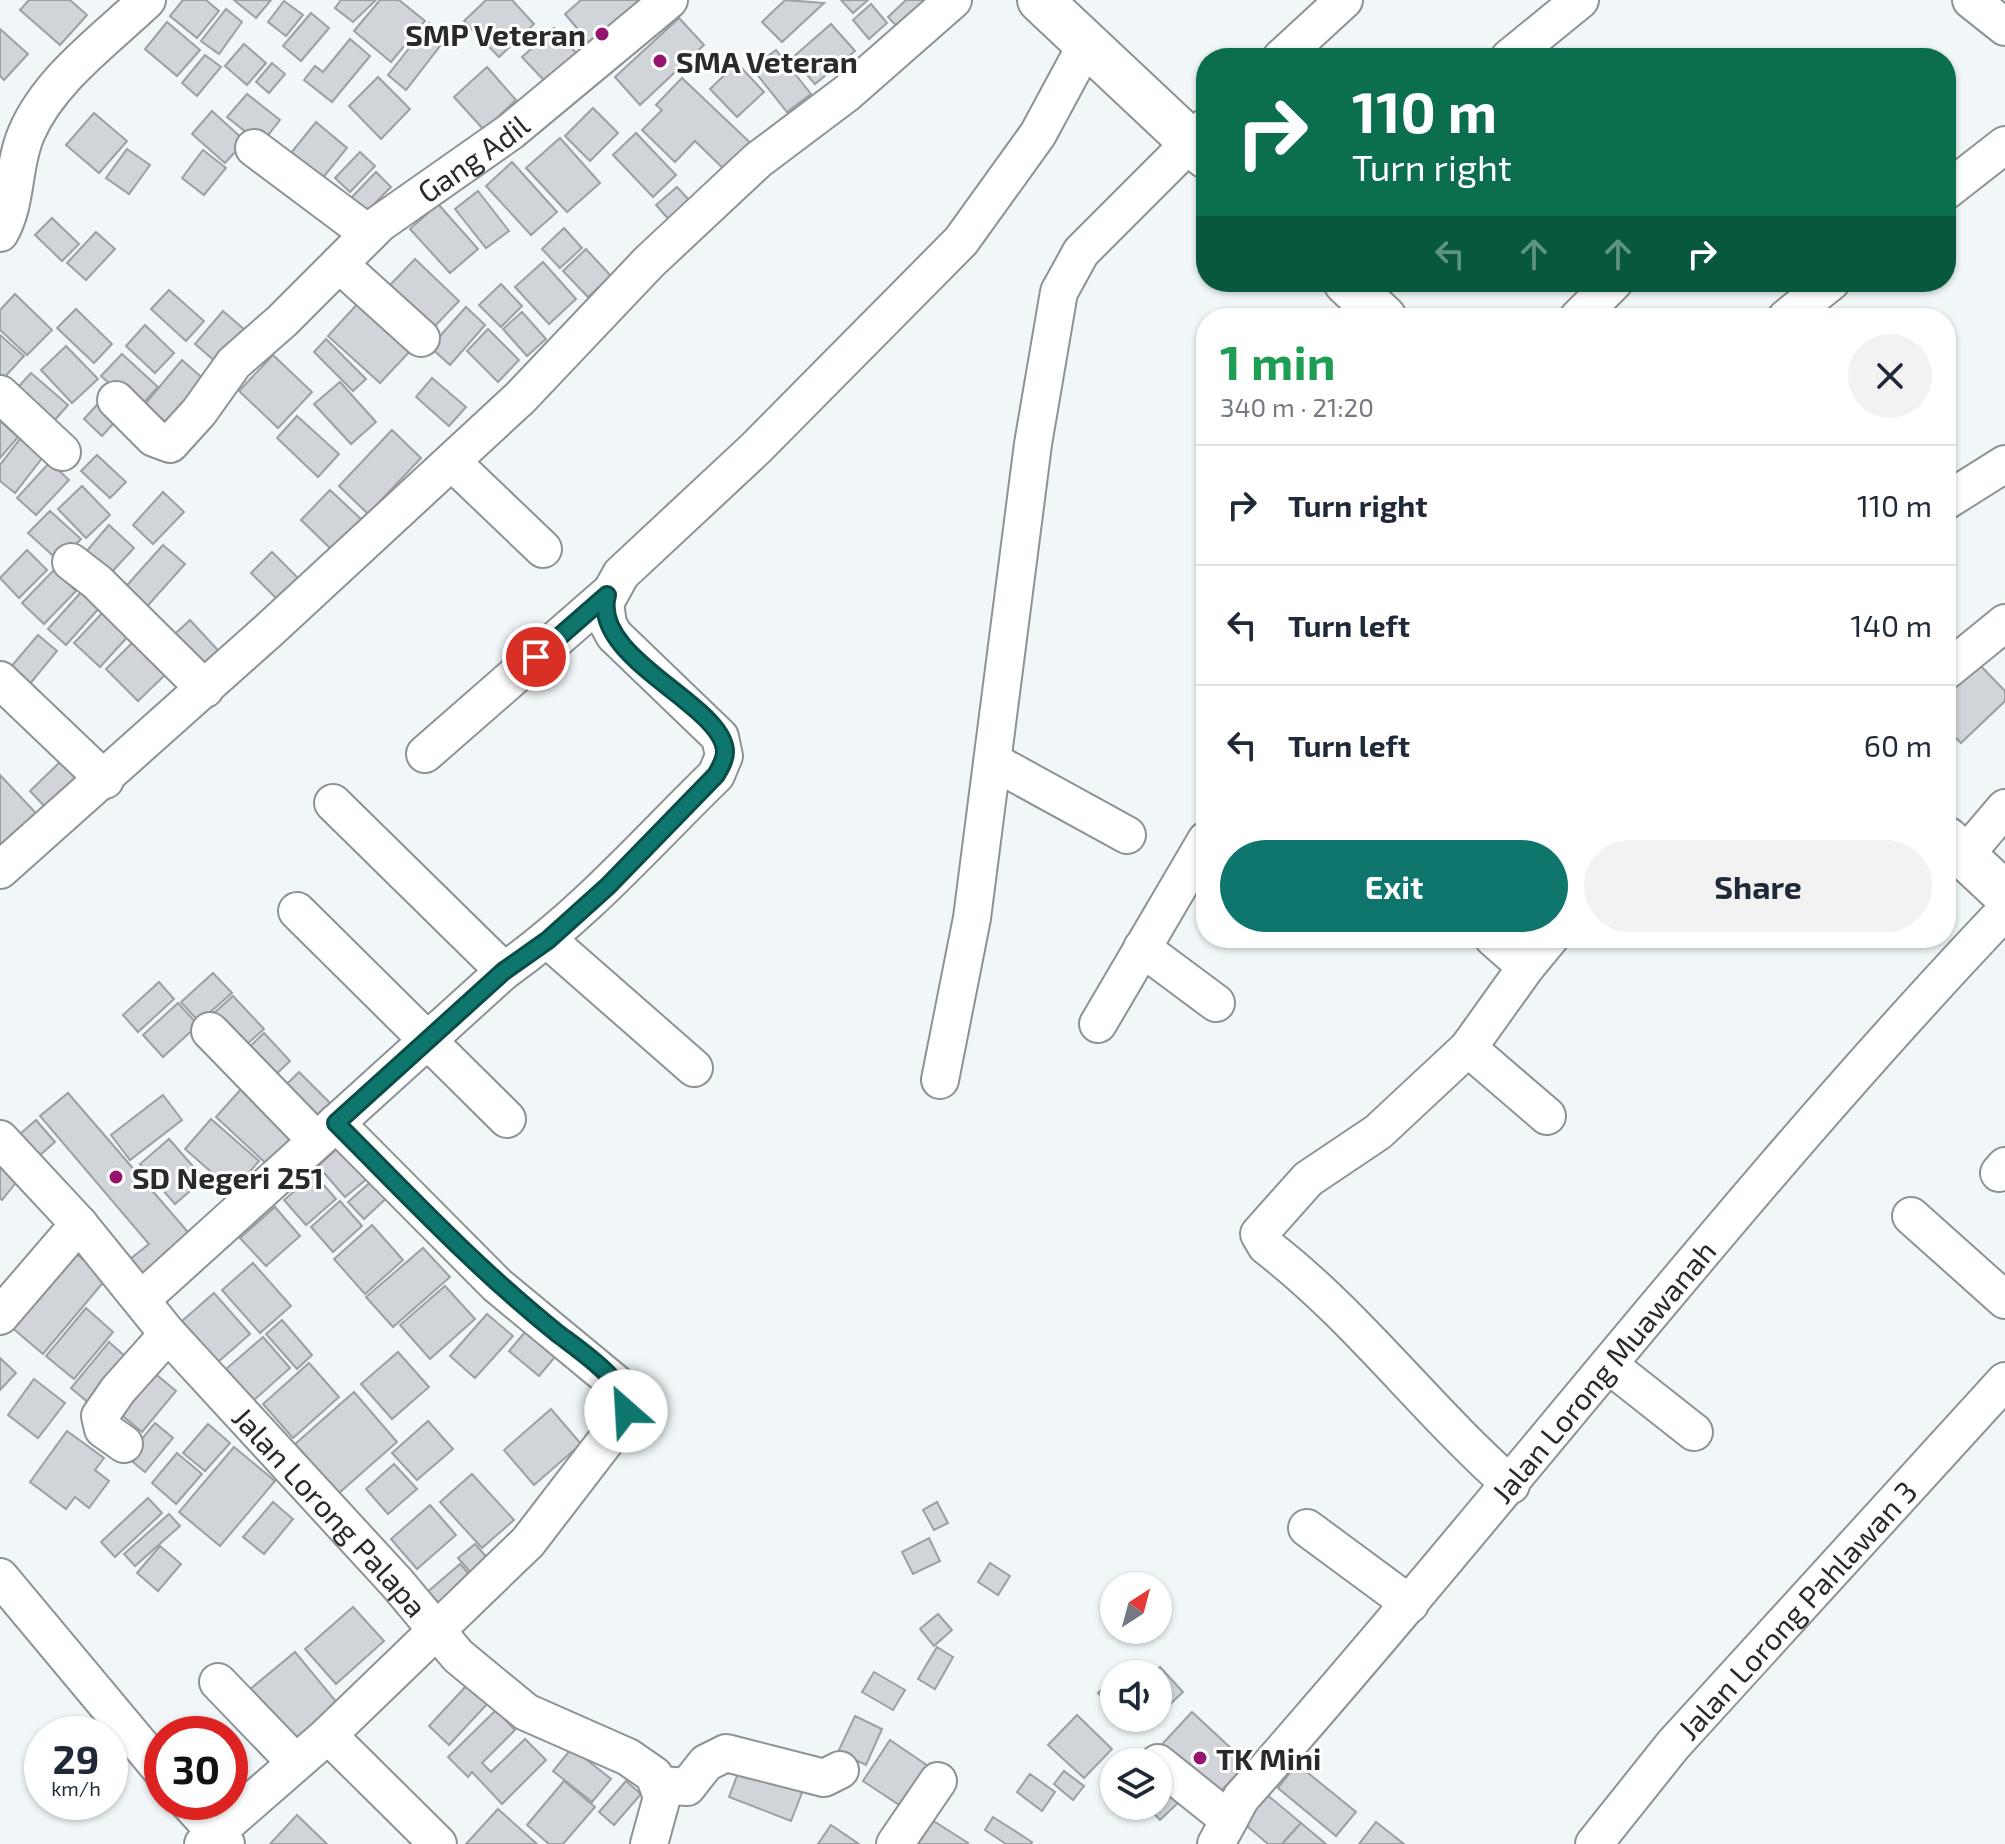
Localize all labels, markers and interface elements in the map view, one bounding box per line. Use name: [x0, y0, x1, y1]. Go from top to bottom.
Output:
place label: SMP Veteran: [405, 16, 586, 52]
marker: SMP Veteran: [593, 25, 611, 43]
place label: SMA Veteran: [676, 43, 858, 79]
marker: SMA Veteran: [651, 52, 669, 70]
text: 110 m: [1352, 77, 1497, 144]
icon: right: [1220, 80, 1324, 184]
street label: Gang Adil: [410, 106, 536, 209]
text: Turn right: [1352, 145, 1512, 188]
icon: left: [1428, 232, 1472, 276]
icon: ahead: [1512, 232, 1556, 276]
icon: ahead: [1596, 232, 1640, 276]
icon: right: [1680, 232, 1724, 276]
text: 1 min: [1220, 332, 1336, 390]
button: close: [1848, 334, 1932, 418]
text: 340 m · 21:20: [1220, 391, 1374, 422]
icon: right: [1220, 483, 1264, 527]
text: Turn right: [1288, 487, 1428, 523]
text: 110 m: [1857, 487, 1932, 523]
icon: left: [1220, 603, 1264, 647]
text: Turn left: [1288, 607, 1410, 643]
text: 140 m: [1851, 607, 1932, 643]
pin: [502, 623, 570, 691]
icon: arrive: [514, 635, 558, 679]
icon: left: [1220, 723, 1264, 767]
text: Turn left: [1288, 727, 1410, 763]
text: 60 m: [1864, 727, 1932, 763]
button: Exit: [1220, 840, 1568, 932]
button: Share: [1584, 840, 1932, 932]
place label: SD Negeri 251: [132, 1159, 324, 1195]
marker: SD Negeri 251: [107, 1168, 125, 1186]
street label: Jalan Lorong Muawanah: [1483, 1233, 1723, 1510]
position arrow: [584, 1369, 668, 1453]
street label: Jalan Lorong Palapa: [226, 1399, 435, 1624]
street label: Jalan Lorong Pahlawan 3: [1670, 1473, 1923, 1746]
north arrow: [1100, 1572, 1172, 1644]
map controls: [1100, 1572, 1172, 1820]
button: sound: [1100, 1660, 1172, 1732]
speed limit sign: 30: [144, 1716, 248, 1820]
text: 29: [53, 1734, 99, 1782]
place label: TK Mini: [1216, 1740, 1321, 1776]
button: layers: [1100, 1748, 1172, 1820]
marker: TK Mini: [1191, 1749, 1209, 1767]
text: km/h: [51, 1776, 101, 1800]

